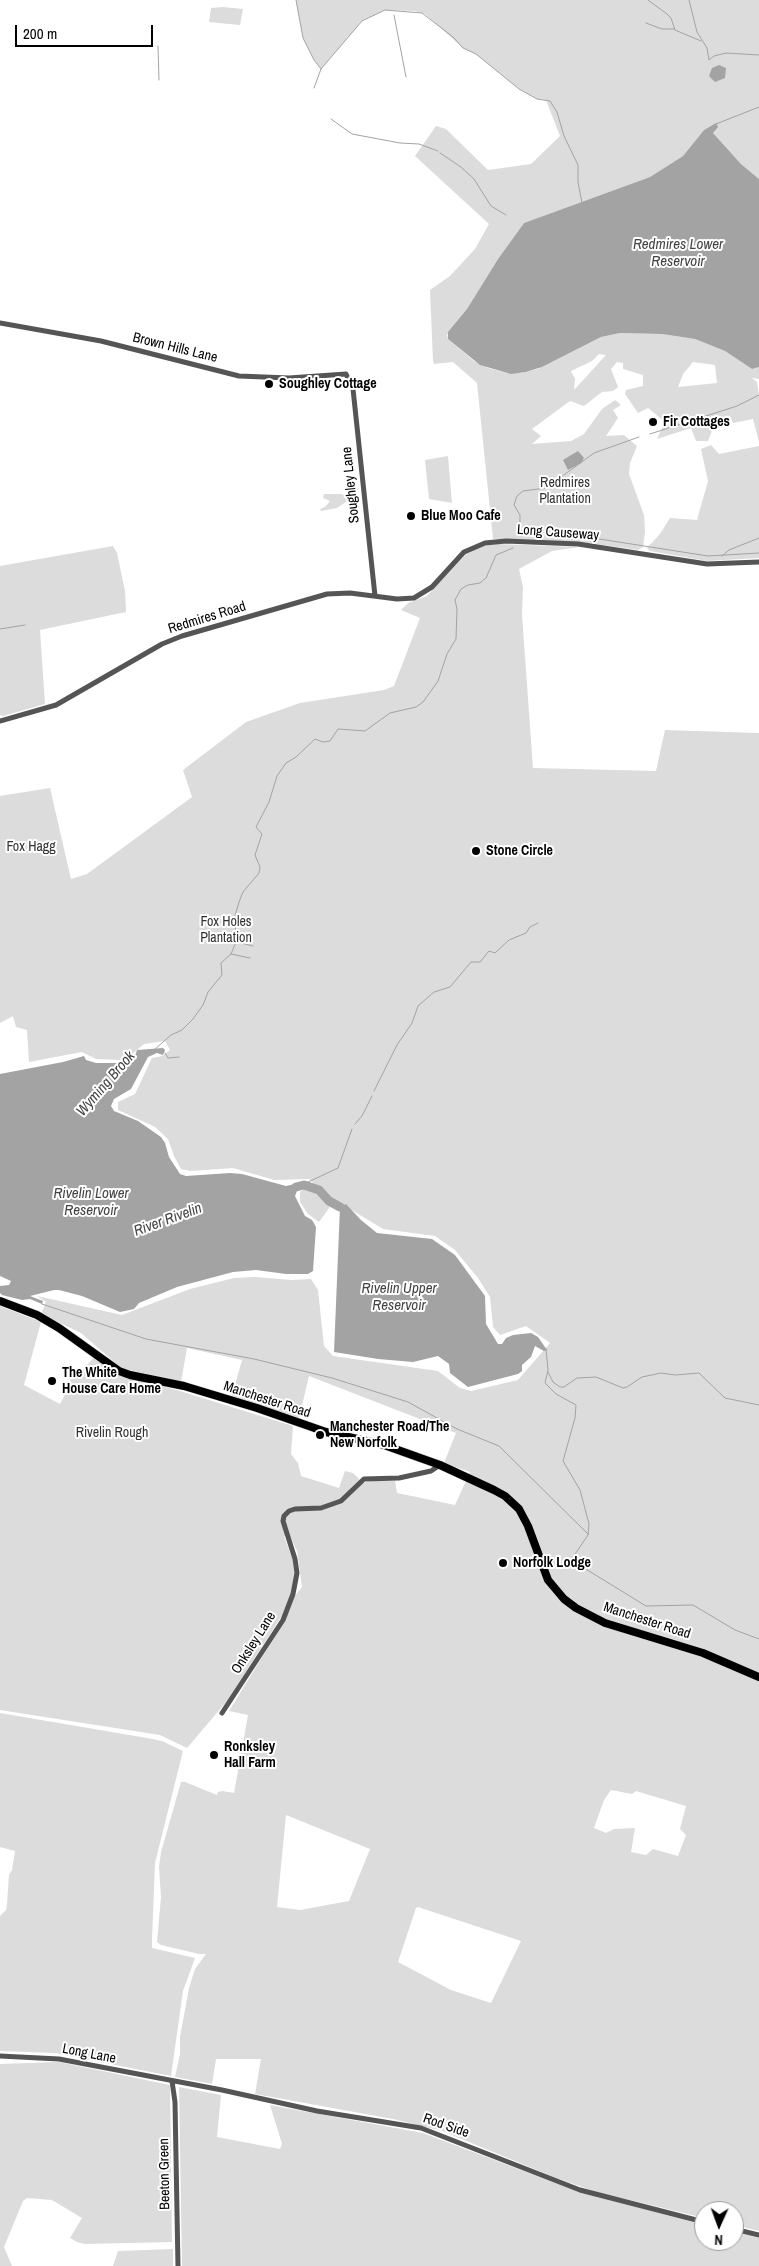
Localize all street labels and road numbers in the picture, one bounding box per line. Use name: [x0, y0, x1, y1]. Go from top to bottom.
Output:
street label: Brown Hills Lane: [131, 329, 219, 367]
street label: Soughley Lane: [339, 446, 363, 524]
street label: Long Causeway: [516, 522, 600, 544]
street label: Redmires Road: [166, 598, 248, 638]
street label: Manchester Road: [221, 1378, 313, 1422]
street label: Manchester Road: [601, 1599, 693, 1643]
street label: Onksley Lane: [228, 1609, 280, 1677]
street label: Long Lane: [61, 2041, 117, 2067]
street label: Rod Side: [421, 2110, 471, 2142]
street label: Beeton Green: [156, 2138, 174, 2210]

